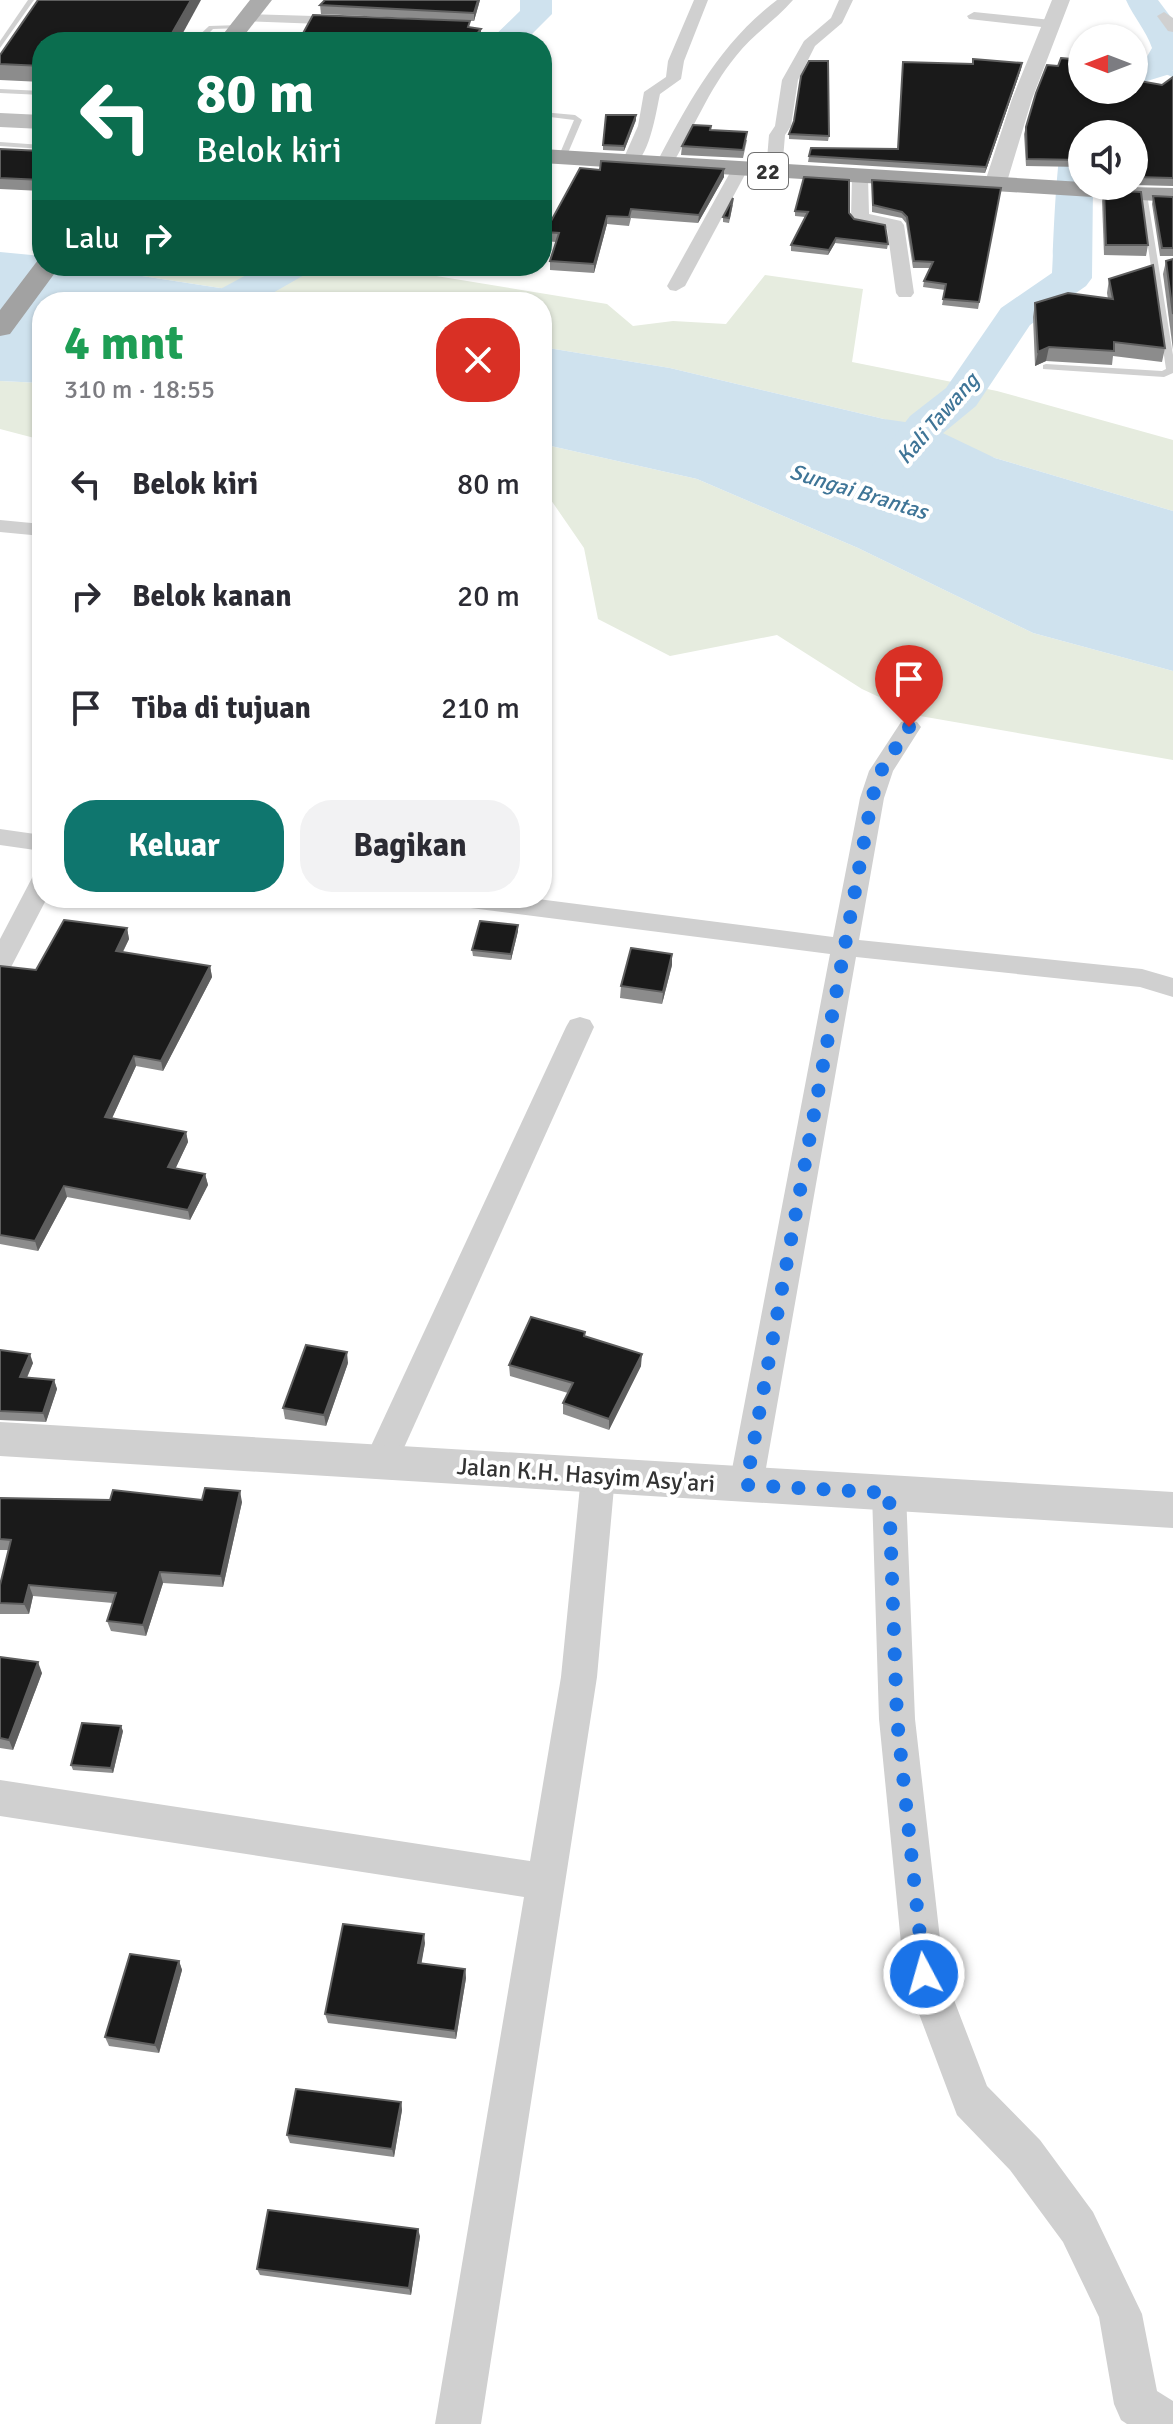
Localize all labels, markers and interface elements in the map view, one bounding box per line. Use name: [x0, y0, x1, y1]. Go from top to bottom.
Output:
north arrow: [1068, 24, 1148, 104]
map controls: [1068, 24, 1148, 200]
text: 80 m: [196, 59, 314, 128]
icon: left: [64, 64, 168, 168]
button: sound: [1068, 120, 1148, 200]
text: Belok kiri: [196, 128, 342, 173]
road number: 22: [748, 153, 788, 189]
icon: right: [135, 216, 179, 260]
text: Lalu: [64, 220, 119, 257]
text: 4 mnt: [64, 314, 184, 373]
button: close: [436, 318, 520, 402]
water label: Kali Tawang: [890, 365, 986, 469]
text: 310 m · 18:55: [64, 374, 215, 406]
water label: Sungai Brantas: [787, 458, 933, 526]
icon: left: [64, 462, 108, 506]
text: Belok kiri: [132, 466, 258, 503]
text: 80 m: [457, 466, 520, 503]
icon: right: [64, 574, 108, 618]
text: Belok kanan: [132, 578, 292, 615]
text: 20 m: [457, 578, 520, 615]
pin: [875, 645, 943, 727]
icon: arrive: [887, 657, 931, 701]
icon: arrive: [64, 686, 108, 730]
text: Tiba di tujuan: [132, 690, 311, 727]
text: 210 m: [441, 690, 520, 727]
button: Keluar: [64, 800, 284, 892]
button: Bagikan: [300, 800, 520, 892]
street label: Jalan K.H. Hasyim Asy'ari: [456, 1451, 716, 1499]
position arrow: [882, 1932, 966, 2016]

